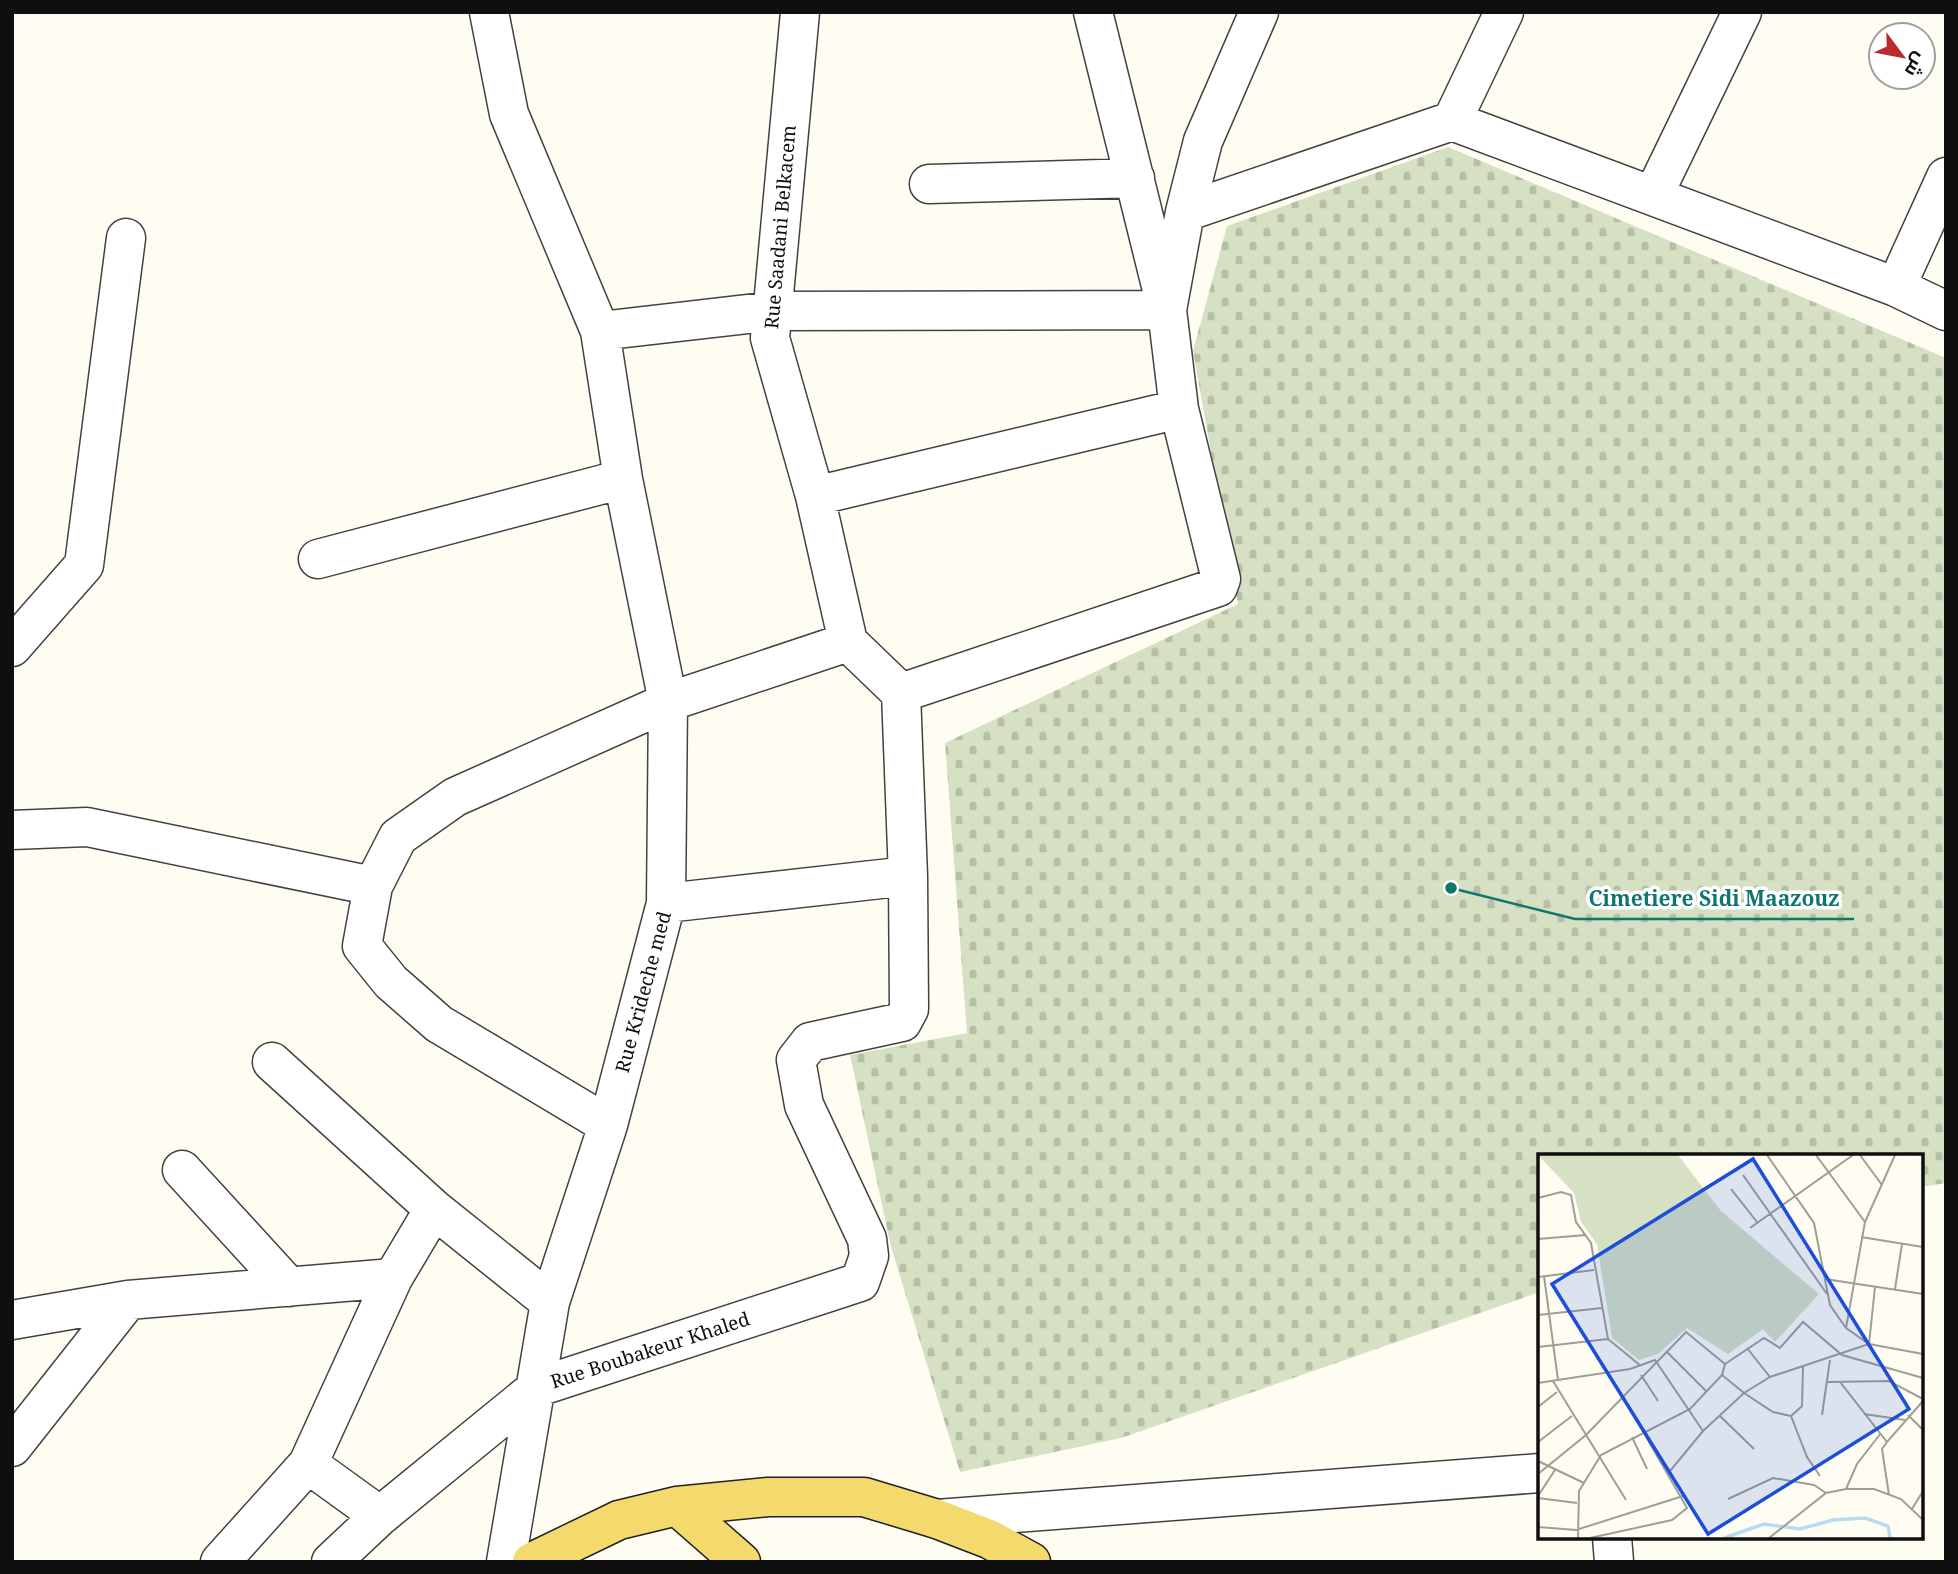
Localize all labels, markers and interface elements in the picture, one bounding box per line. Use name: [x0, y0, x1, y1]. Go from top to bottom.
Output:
north arrow: [1867, 21, 1937, 91]
text: ش: [1899, 48, 1934, 82]
street label: Rue Saadani Belkacem: [758, 124, 802, 330]
callout: Cimetiere Sidi Maazouz: [1575, 877, 1854, 919]
text: Cimetiere Sidi Maazouz: [1589, 884, 1839, 912]
street label: Rue Krideche med: [609, 908, 677, 1076]
inset map: [1538, 1154, 1923, 1539]
street label: Rue Boubakeur Khaled: [547, 1305, 753, 1395]

